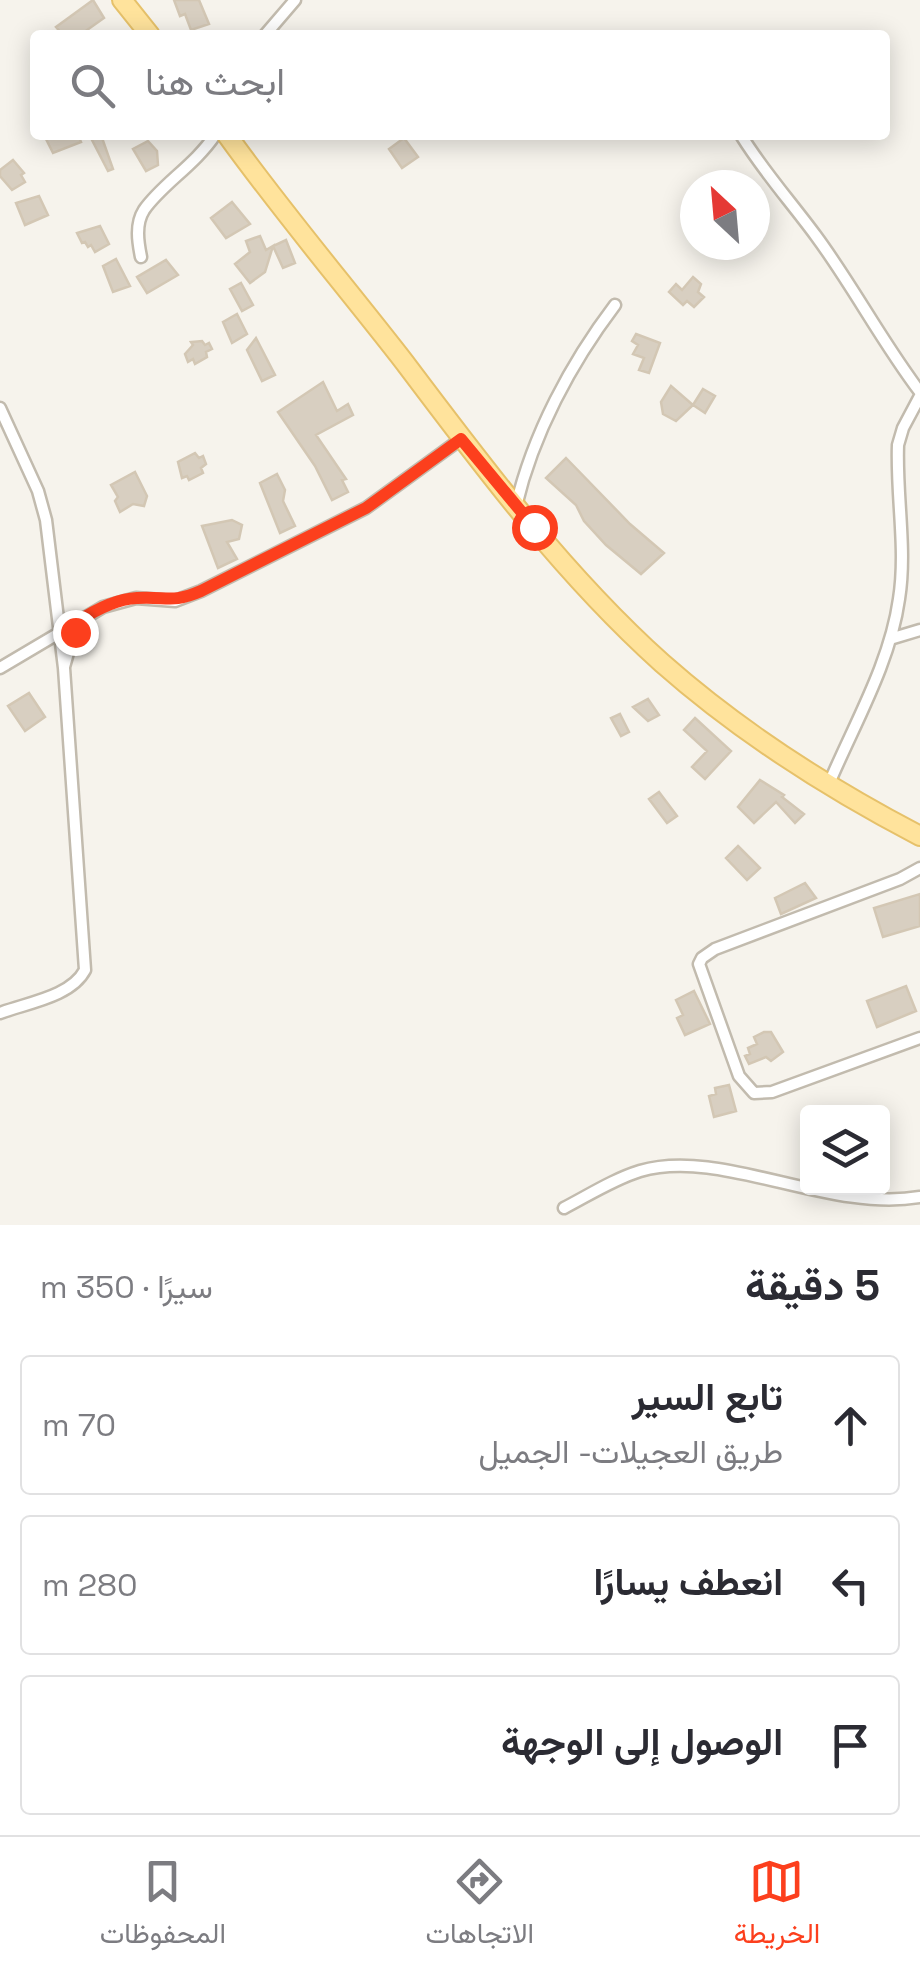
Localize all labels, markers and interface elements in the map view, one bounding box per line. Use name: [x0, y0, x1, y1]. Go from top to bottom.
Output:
search box: [30, 30, 890, 140]
icon: search: [65, 58, 120, 113]
text: ابحث هنا: [145, 58, 285, 106]
north arrow: [680, 170, 770, 260]
route start: [512, 505, 558, 551]
route end: [53, 610, 99, 656]
map controls: [800, 1105, 890, 1195]
button: layers: [800, 1105, 890, 1195]
text: 5 دقيقة: [745, 1259, 880, 1312]
text: سيرًا · 350 m: [40, 1267, 213, 1307]
text: تابع السير: [632, 1373, 783, 1421]
icon: ahead: [823, 1398, 878, 1453]
text: 70 m: [42, 1405, 116, 1445]
text: طريق العجيلات- الجميل: [478, 1432, 783, 1472]
text: انعطف يسارًا: [593, 1558, 783, 1606]
icon: left: [823, 1558, 878, 1613]
text: 280 m: [42, 1565, 138, 1605]
text: الوصول إلى الوجهة: [501, 1718, 783, 1766]
icon: arrive: [823, 1718, 878, 1773]
tab: المحفوظات: [100, 1854, 226, 1958]
tab: الاتجاهات: [425, 1854, 534, 1958]
tab: الخريطة: [734, 1854, 820, 1958]

